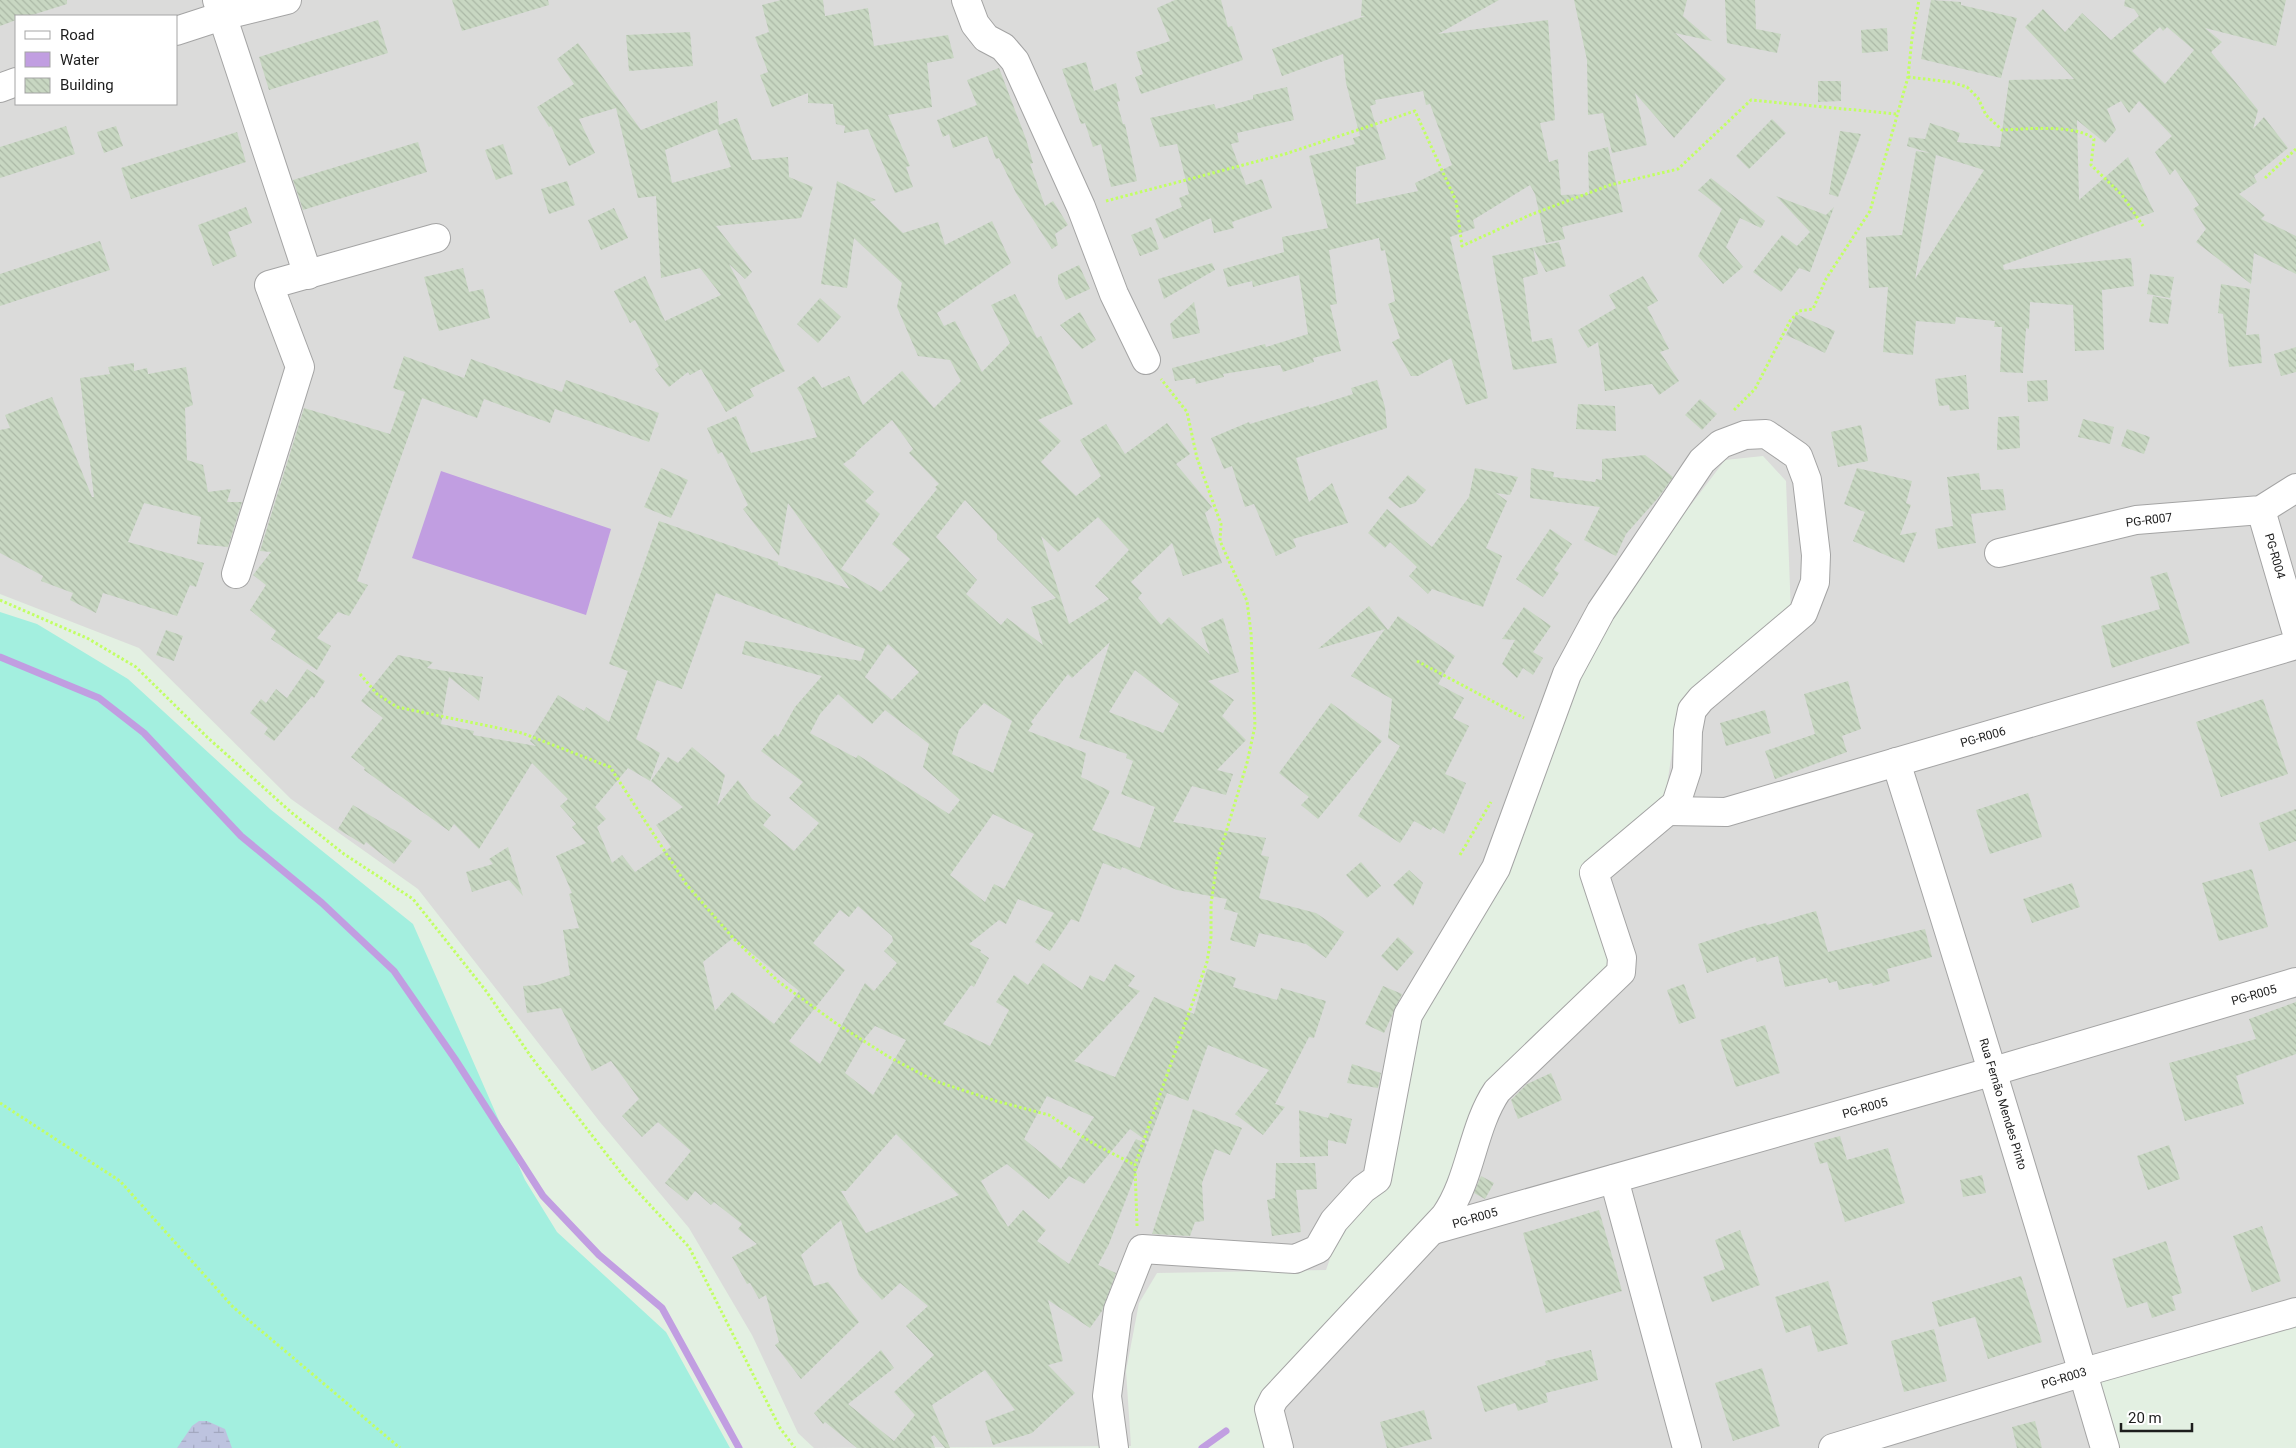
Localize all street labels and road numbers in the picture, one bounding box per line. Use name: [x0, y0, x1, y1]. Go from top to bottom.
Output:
street label: PG-R007: [2125, 510, 2173, 530]
street label: PG-R004: [2262, 532, 2288, 581]
street label: PG-R006: [1959, 724, 2008, 750]
street label: PG-R005: [2230, 982, 2279, 1008]
street label: Rua Fernão Mendes Pinto: [1976, 1036, 2030, 1172]
street label: PG-R005: [1841, 1095, 1890, 1121]
street label: PG-R005: [1451, 1205, 1500, 1231]
street label: PG-R003: [2040, 1364, 2088, 1392]

